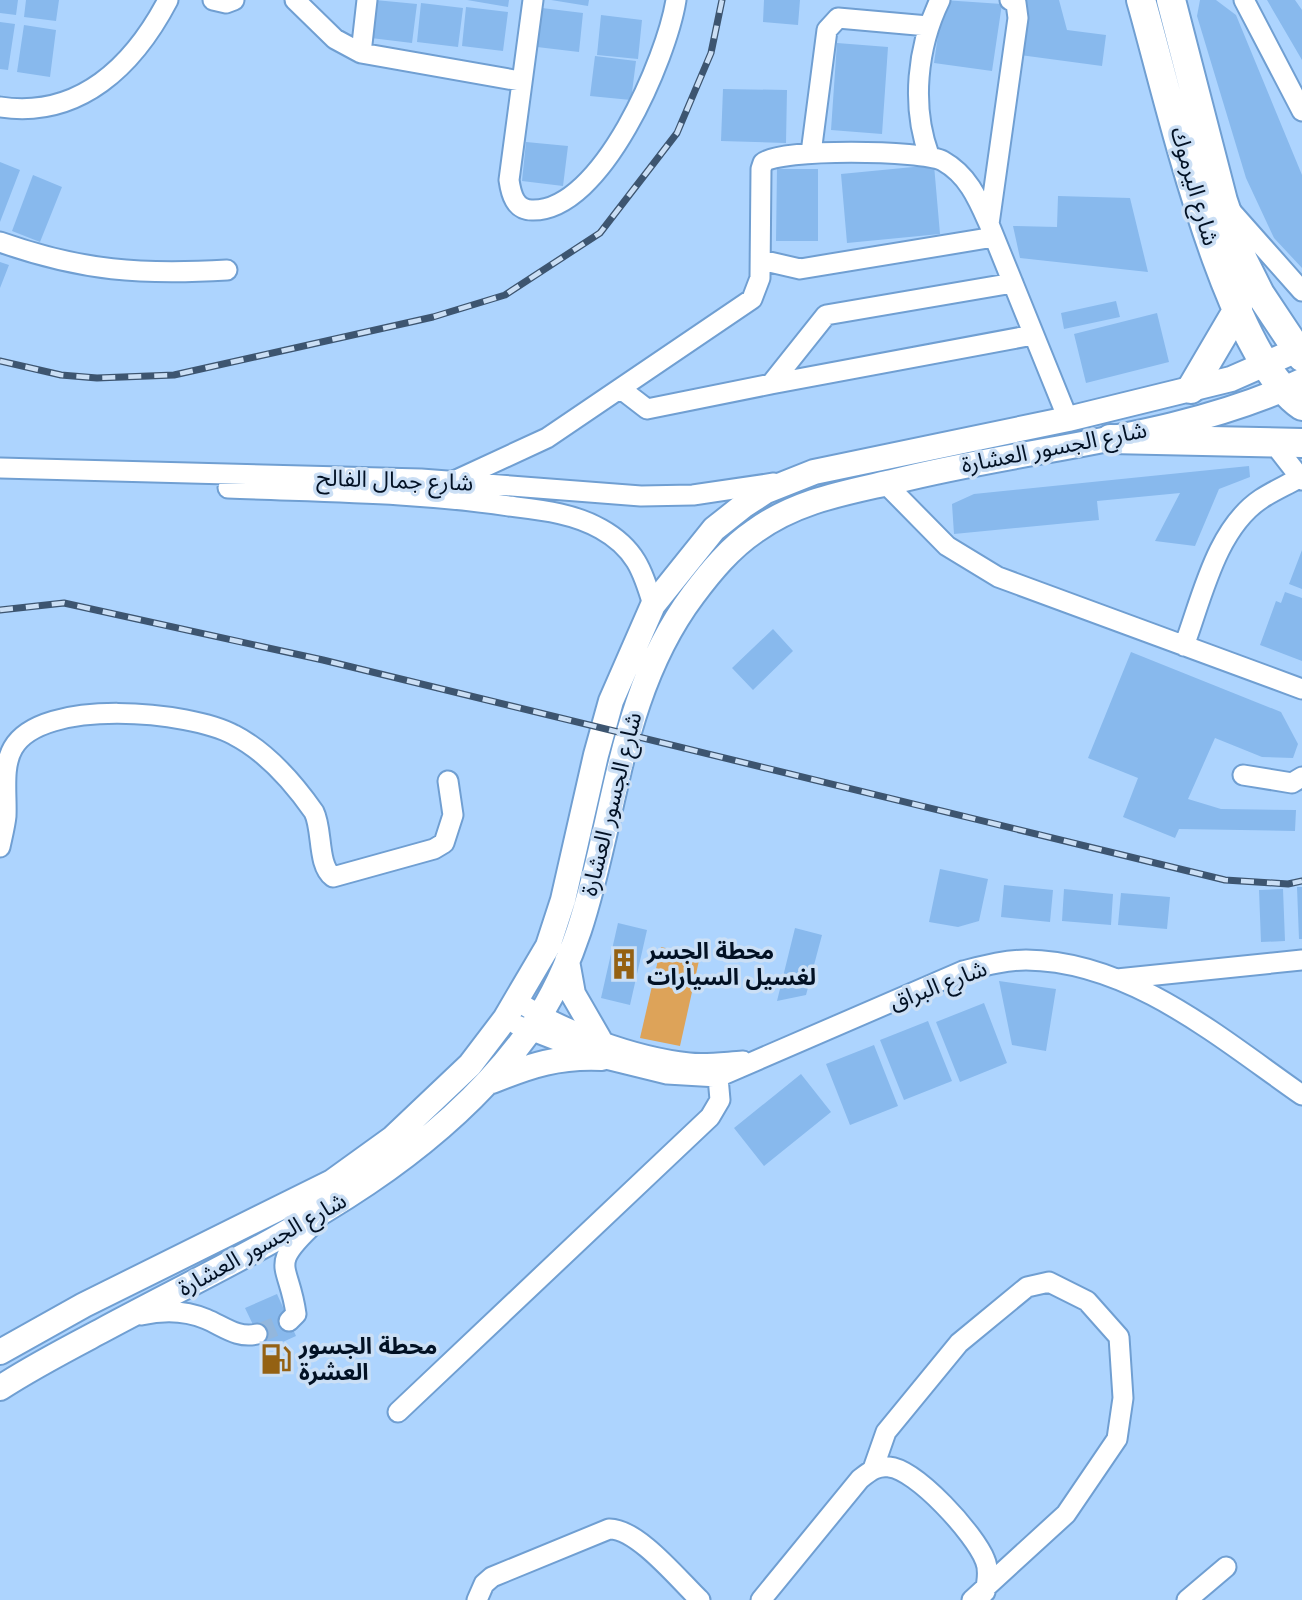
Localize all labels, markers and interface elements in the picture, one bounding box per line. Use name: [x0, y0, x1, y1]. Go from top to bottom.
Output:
street label: شارع اليرموك: [1162, 123, 1225, 249]
street label: شارع الجسور العشارة: [959, 415, 1150, 482]
street label: شارع جمال الفالح: [316, 463, 474, 500]
street label: شارع الجسور العشارة: [575, 709, 650, 899]
place label: محطة الجسر لغسيل السيارات: [646, 937, 816, 991]
building icon: محطة الجسر لغسيل السيارات: [607, 947, 641, 981]
street label: شارع البراق: [885, 954, 992, 1019]
street label: شارع الجسور العشارة: [173, 1186, 353, 1305]
place label: محطة الجسور العشرة: [298, 1332, 437, 1386]
fuel station icon: محطة الجسور العشرة: [259, 1342, 293, 1376]

